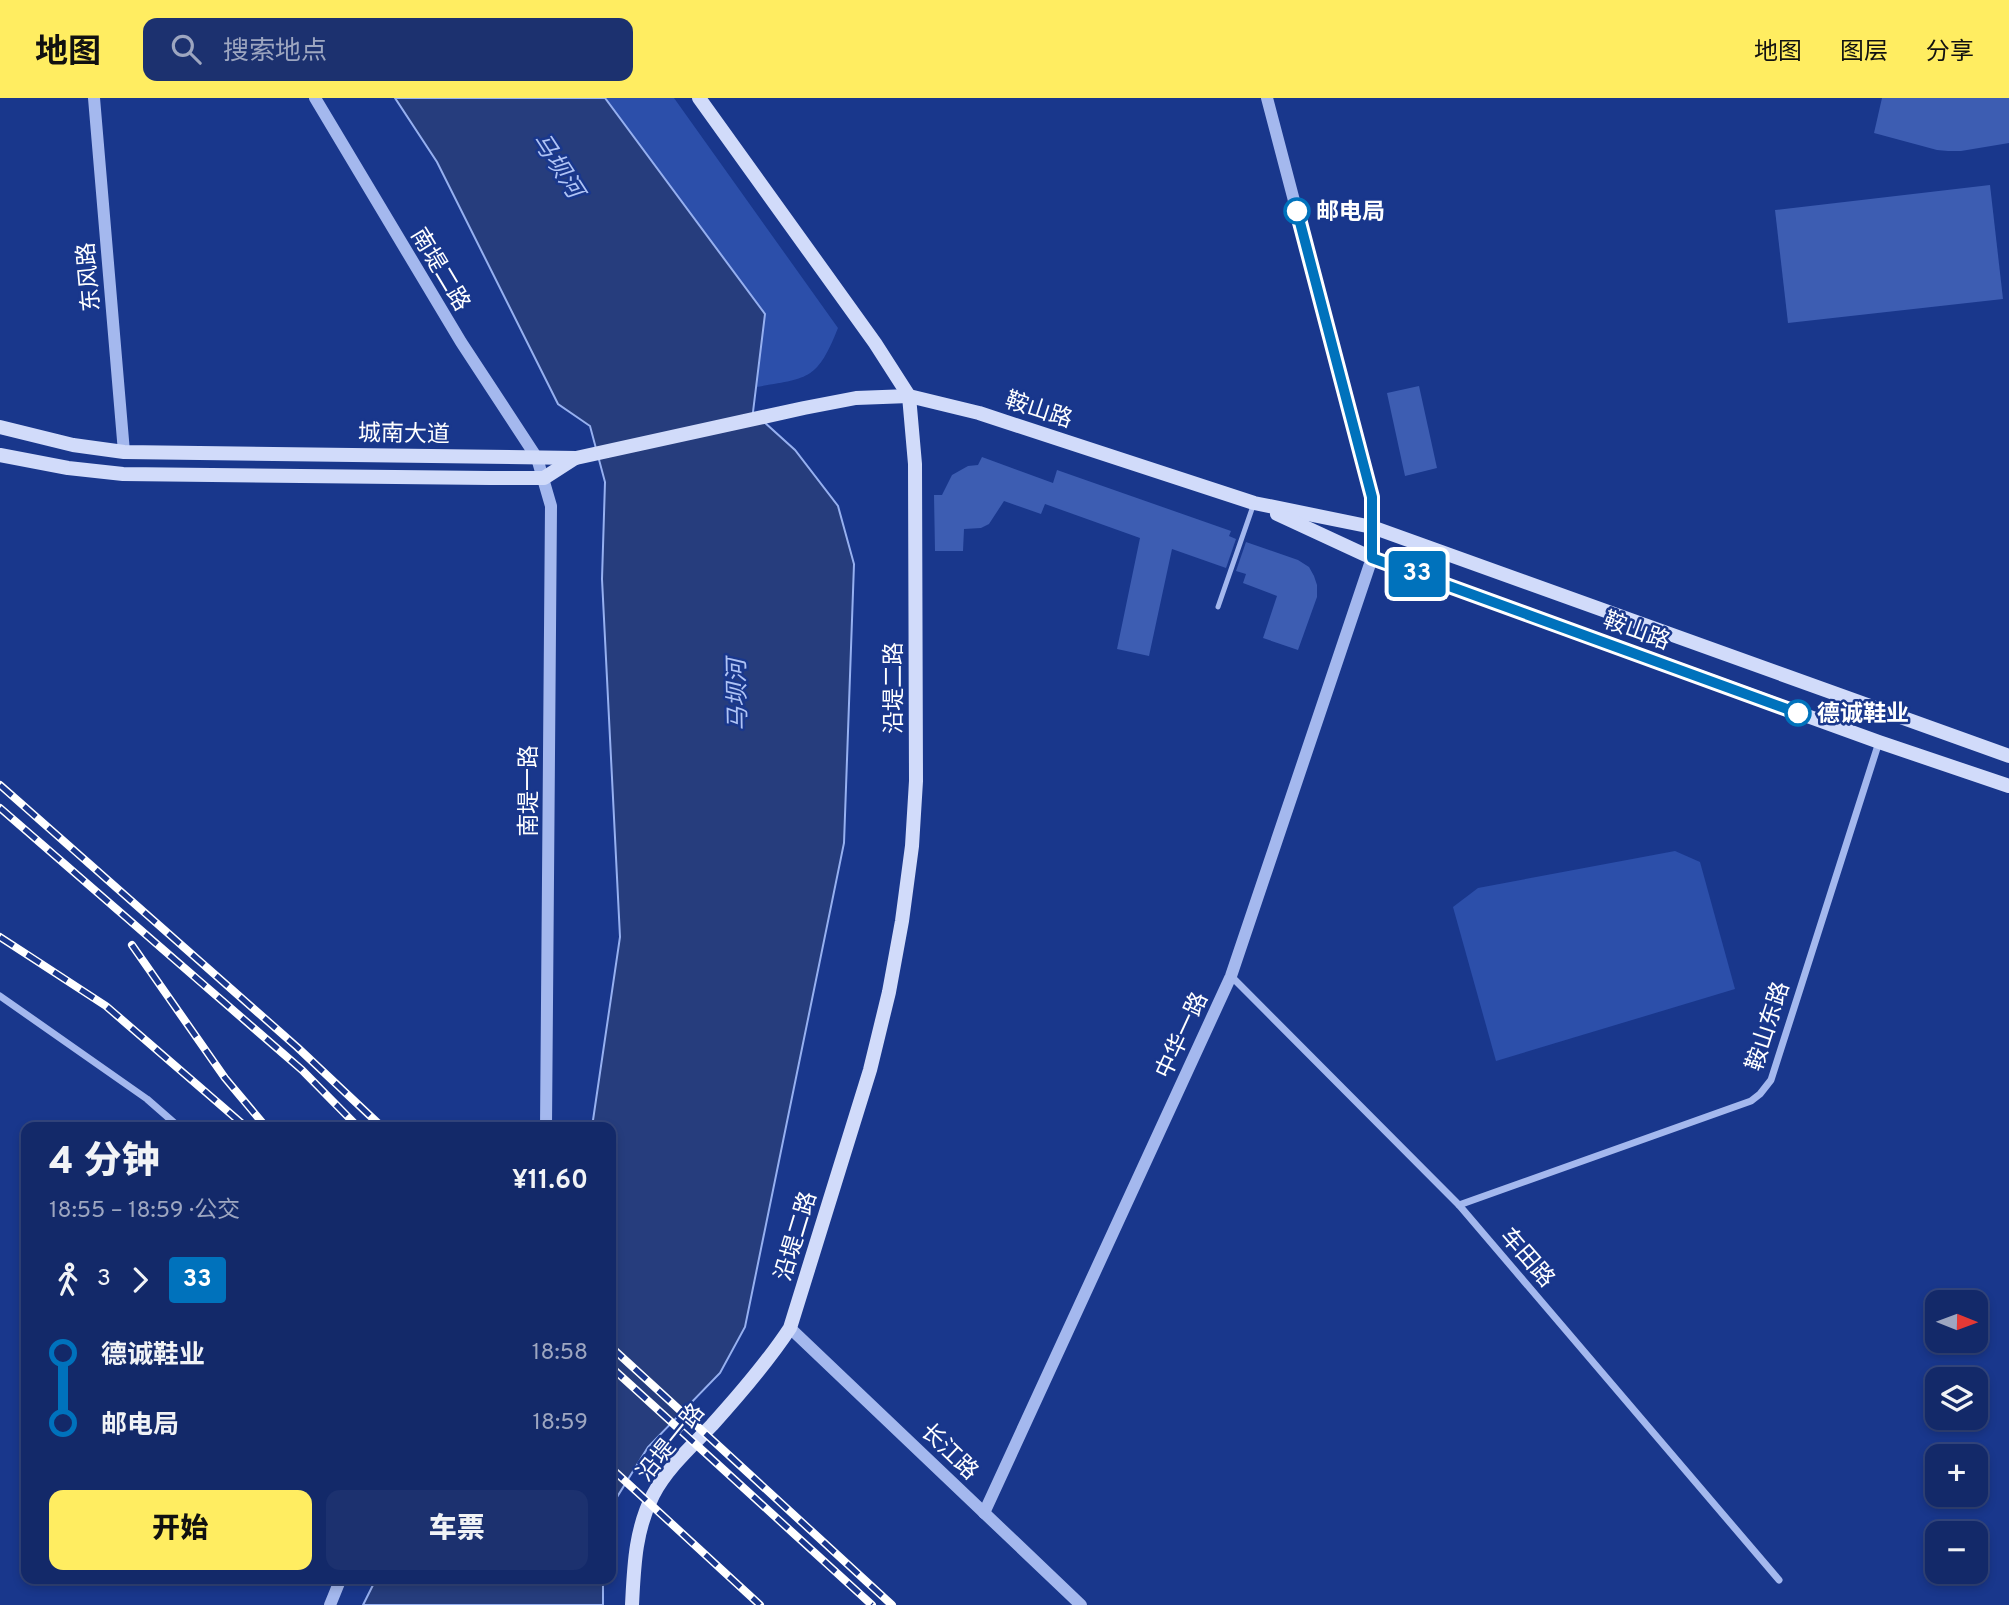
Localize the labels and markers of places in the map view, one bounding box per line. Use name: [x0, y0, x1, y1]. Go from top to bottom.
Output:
marker: 邮电局: [1284, 198, 1310, 224]
place label: 邮电局: [1316, 199, 1385, 228]
marker: 德诚鞋业: [1785, 700, 1811, 726]
place label: 德诚鞋业: [1817, 701, 1909, 730]

